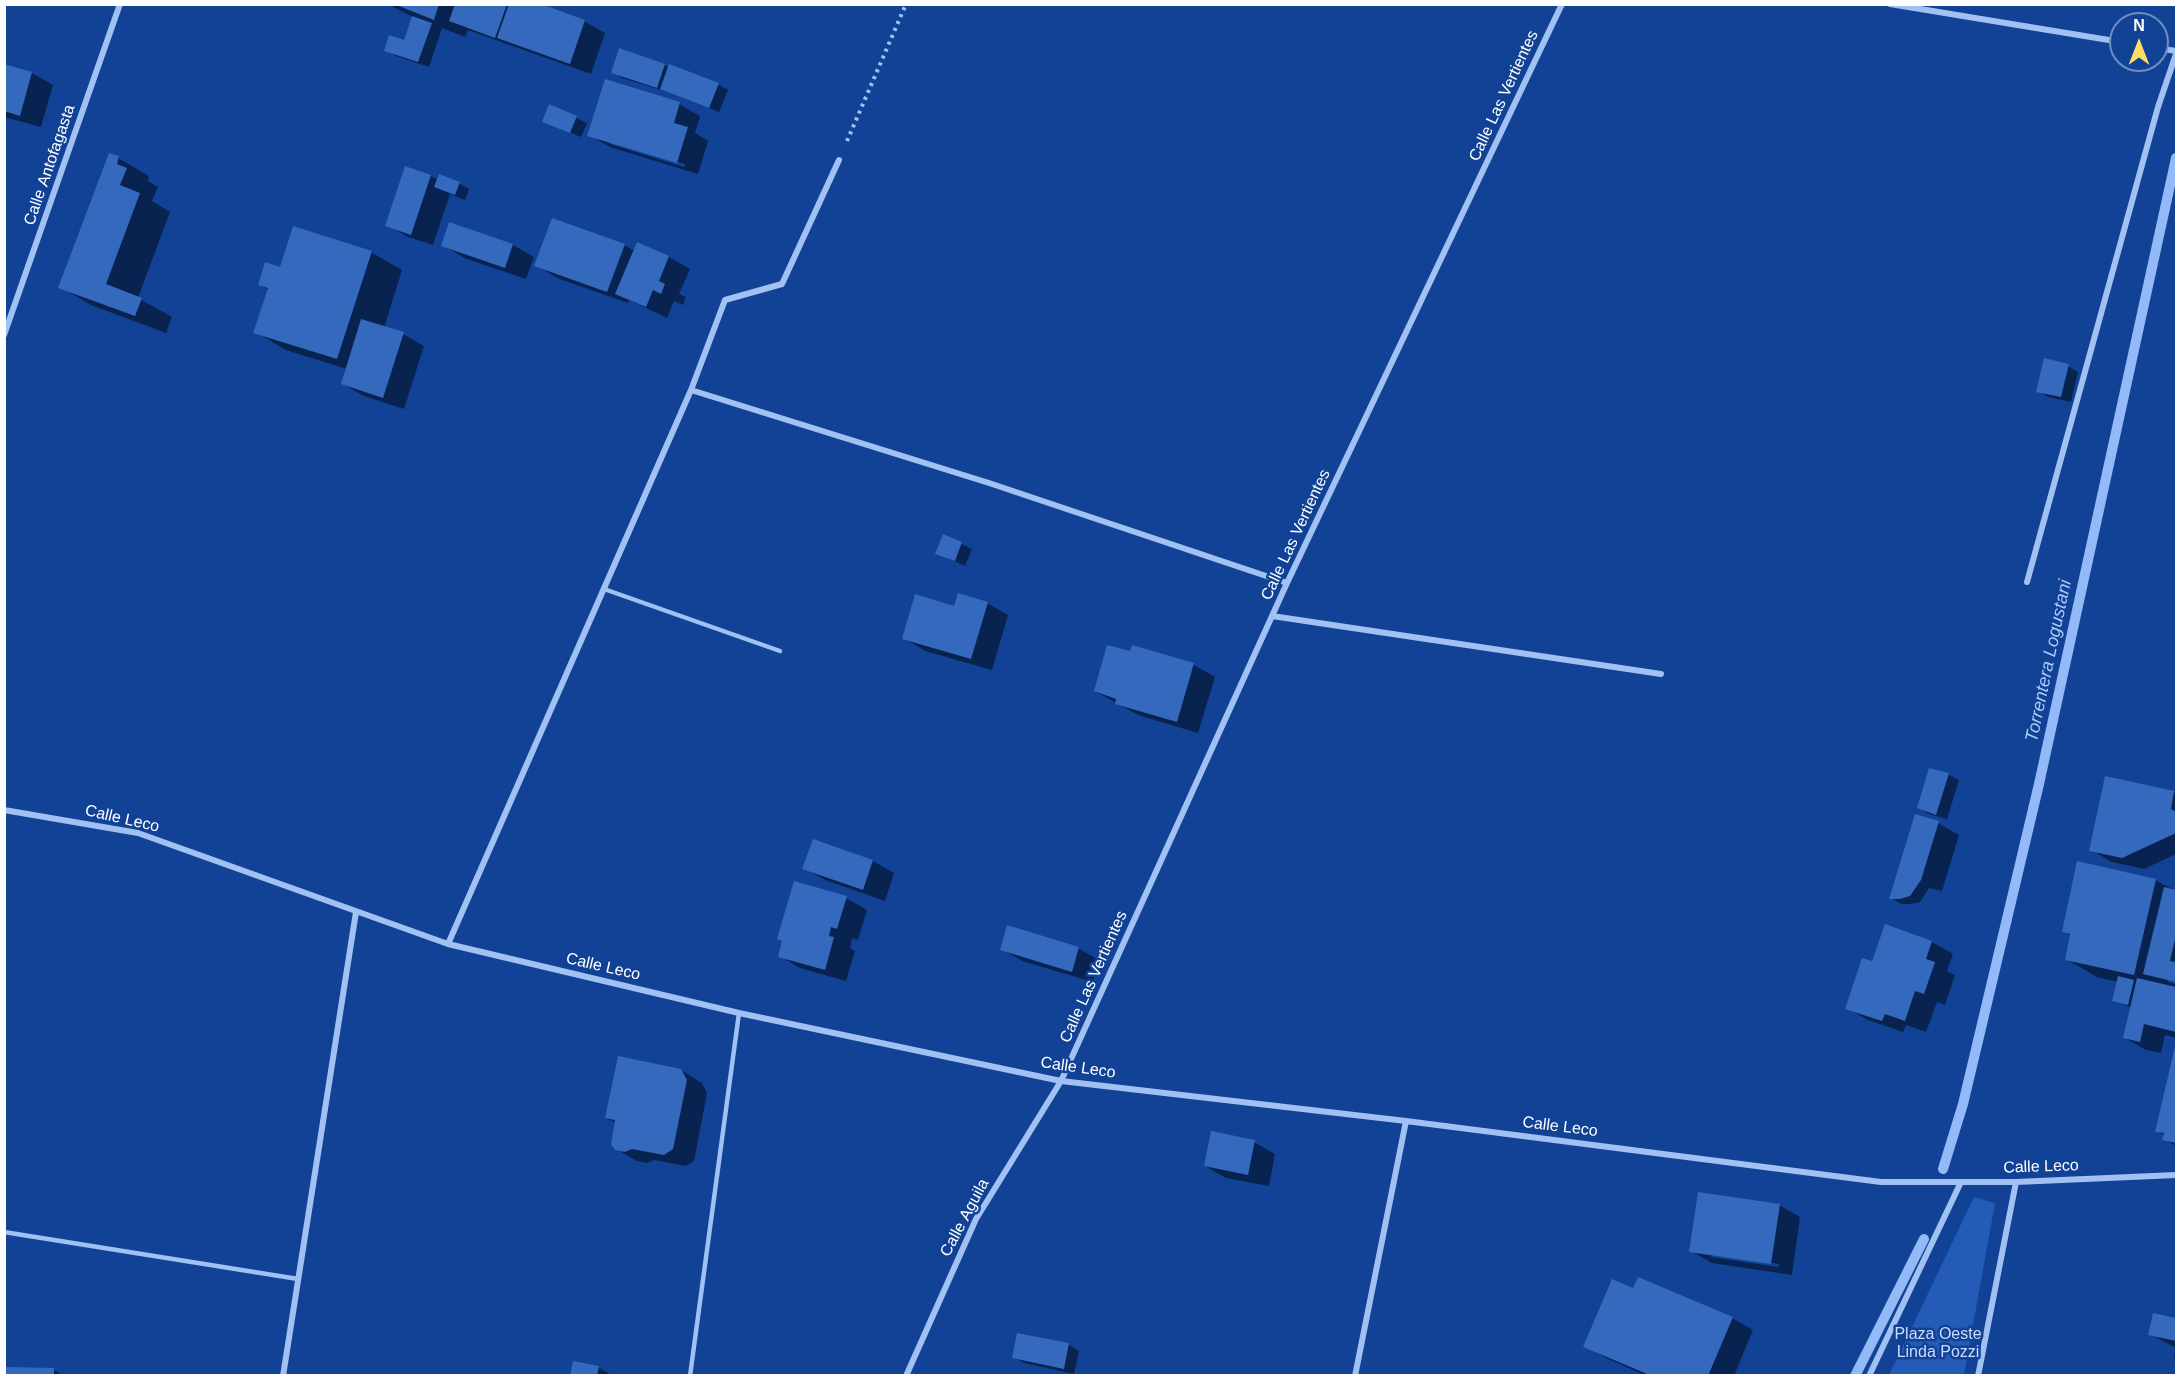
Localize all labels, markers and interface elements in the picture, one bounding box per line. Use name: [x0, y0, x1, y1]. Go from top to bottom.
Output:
north arrow: [2109, 12, 2169, 72]
text: N: [2133, 17, 2145, 34]
street label: Calle Las Vertientes: [1465, 27, 1543, 165]
street label: Calle Antofagasta: [20, 102, 80, 228]
street label: Calle Las Vertientes: [1257, 466, 1335, 604]
water label: Torrentera Logustani: [2021, 578, 2077, 744]
street label: Calle Leco: [83, 801, 161, 837]
street label: Calle Las Vertientes: [1056, 908, 1132, 1046]
street label: Calle Leco: [564, 949, 642, 985]
street label: Calle Leco: [1039, 1053, 1117, 1083]
street label: Calle Leco: [1521, 1113, 1599, 1141]
street label: Calle Leco: [2003, 1156, 2079, 1178]
street label: Calle Aguila: [936, 1176, 994, 1260]
park label: Plaza Oeste Linda Pozzi: [1894, 1325, 1982, 1363]

